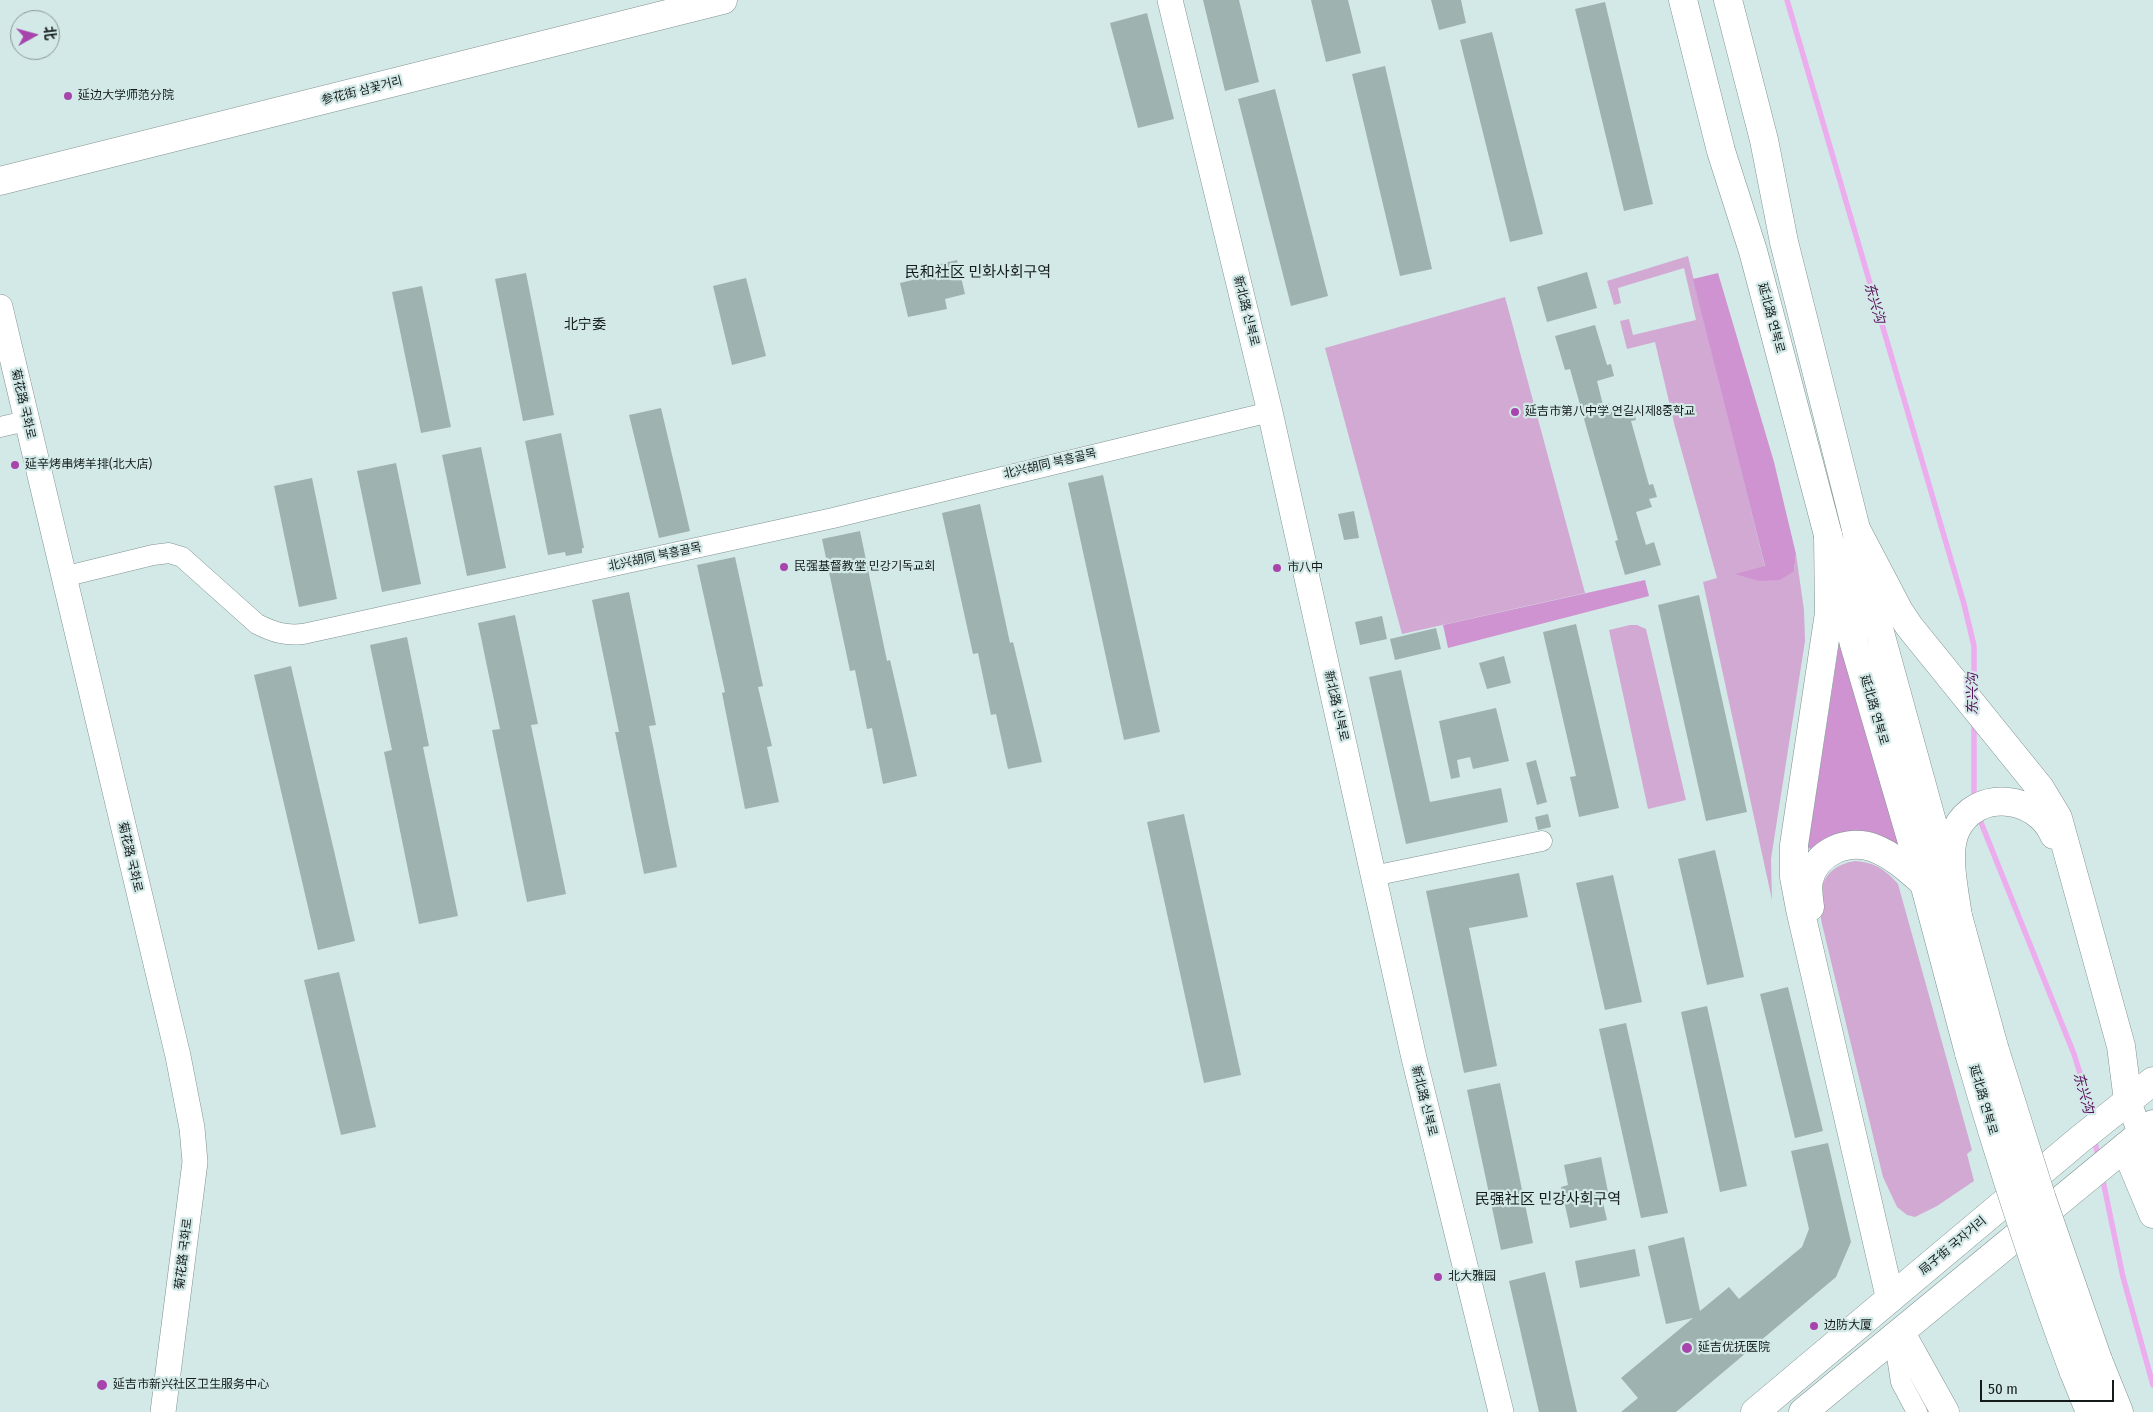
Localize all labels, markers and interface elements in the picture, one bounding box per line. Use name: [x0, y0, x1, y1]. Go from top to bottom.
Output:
north arrow: [10, 10, 60, 60]
text: 北: [40, 25, 59, 41]
street label: 参花街 삼꽃거리: [320, 74, 404, 108]
place label: 延边大学师范分院: [78, 89, 174, 103]
marker: 延边大学师范分院: [62, 90, 74, 102]
district label: 民和社区 민화사회구역: [905, 264, 1051, 282]
street label: 新北路 신북로: [1230, 274, 1262, 348]
water label: 东兴沟: [1860, 280, 1888, 326]
street label: 延北路 연북로: [1755, 281, 1787, 355]
district label: 北宁委: [564, 317, 606, 333]
street label: 菊花路 국화로: [8, 367, 38, 441]
place label: 延吉市第八中学 연길시제8중학교: [1525, 405, 1695, 419]
marker: 延吉市第八中学 연길시제8중학교: [1509, 406, 1521, 418]
street label: 北兴胡同 북흥골목: [1002, 446, 1098, 482]
place label: 延辛烤串烤羊排(北大店): [25, 458, 152, 472]
marker: 延辛烤串烤羊排(北大店): [9, 459, 21, 471]
street label: 北兴胡同 북흥골목: [607, 540, 703, 574]
place label: 民强基督教堂 민강기독교회: [794, 560, 935, 574]
marker: 民强基督教堂 민강기독교회: [778, 561, 790, 573]
place label: 市八中: [1287, 561, 1323, 575]
marker: 市八中: [1271, 562, 1283, 574]
street label: 新北路 신북로: [1321, 669, 1351, 743]
street label: 延北路 연북로: [1857, 673, 1891, 747]
water label: 东兴沟: [1965, 673, 1981, 715]
street label: 菊花路 국화로: [115, 820, 145, 894]
street label: 延北路 연북로: [1966, 1063, 2000, 1137]
street label: 新北路 신북로: [1408, 1064, 1440, 1138]
water label: 东兴沟: [2069, 1071, 2097, 1115]
district label: 民强社区 민강사회구역: [1475, 1191, 1621, 1209]
street label: 局子街 국자거리: [1917, 1214, 1989, 1278]
street label: 菊花路 국화로: [172, 1217, 196, 1291]
place label: 北大雅园: [1448, 1270, 1496, 1284]
marker: 北大雅园: [1432, 1271, 1444, 1283]
place label: 边防大厦: [1824, 1319, 1872, 1333]
marker: 边防大厦: [1808, 1320, 1820, 1332]
marker: 延吉优抚医院: [1680, 1341, 1694, 1355]
place label: 延吉优抚医院: [1698, 1341, 1770, 1355]
scale bar: [1983, 1370, 2117, 1402]
marker: 延吉市新兴社区卫生服务中心: [95, 1378, 109, 1392]
place label: 延吉市新兴社区卫生服务中心: [113, 1378, 269, 1392]
text: 50 m: [1988, 1380, 2018, 1398]

